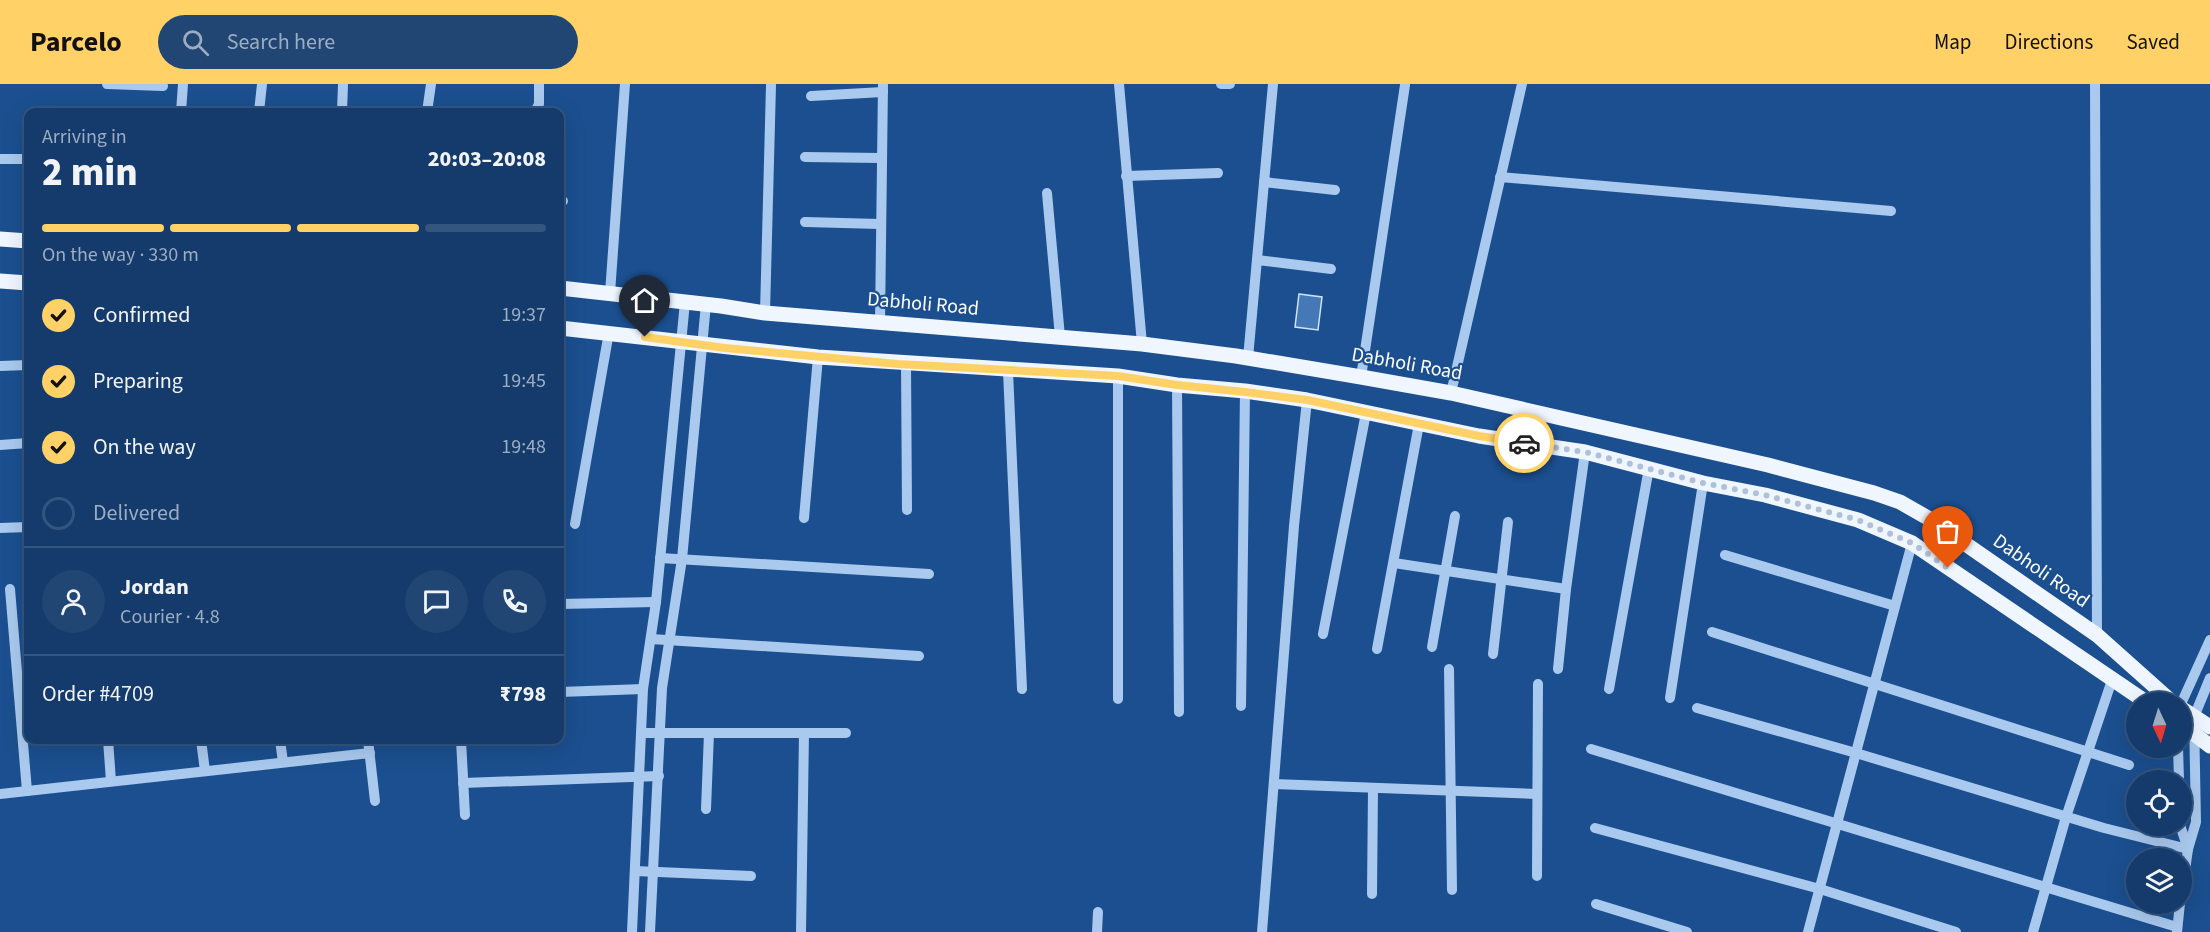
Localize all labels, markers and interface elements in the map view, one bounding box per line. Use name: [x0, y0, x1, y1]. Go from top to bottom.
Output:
search box: [158, 15, 578, 69]
text: Parcelo: [30, 22, 122, 62]
icon: search: [179, 26, 212, 59]
text: Search here: [227, 26, 335, 58]
text: Map: [1934, 27, 1972, 57]
text: Directions: [2005, 27, 2093, 57]
text: Saved: [2126, 27, 2180, 57]
text: Arriving in: [42, 123, 127, 151]
text: 20:03–20:08: [428, 143, 546, 175]
text: 2 min: [42, 145, 138, 201]
text: On the way · 330 m: [42, 241, 199, 269]
pin: [619, 275, 670, 337]
icon: home: [628, 284, 661, 317]
street label: Dabholi Road: [866, 285, 980, 323]
icon: check: [42, 299, 75, 332]
text: Confirmed: [93, 299, 190, 331]
text: 19:37: [501, 301, 546, 329]
street label: Dabholi Road: [1349, 340, 1465, 388]
icon: check: [42, 365, 75, 398]
text: Preparing: [93, 365, 183, 397]
text: 19:45: [501, 367, 546, 395]
courier: [1494, 413, 1554, 473]
icon: car: [1508, 427, 1541, 460]
icon: check: [42, 431, 75, 464]
text: On the way: [93, 431, 196, 463]
text: 19:48: [501, 433, 546, 461]
text: Delivered: [93, 497, 180, 529]
pin: [1922, 506, 1973, 568]
icon: bag: [1931, 515, 1964, 548]
street label: Dabholi Road: [1987, 527, 2095, 615]
button: person: [42, 570, 105, 633]
button: chat: [405, 570, 468, 633]
button: phone: [483, 570, 546, 633]
text: Jordan: [120, 571, 189, 603]
text: Courier · 4.8: [120, 603, 220, 631]
text: Order #4709: [42, 678, 154, 710]
text: ₹798: [500, 678, 546, 710]
north arrow: [2126, 692, 2192, 758]
map controls: [2126, 692, 2192, 914]
button: locate: [2126, 770, 2192, 836]
button: layers: [2126, 848, 2192, 914]

